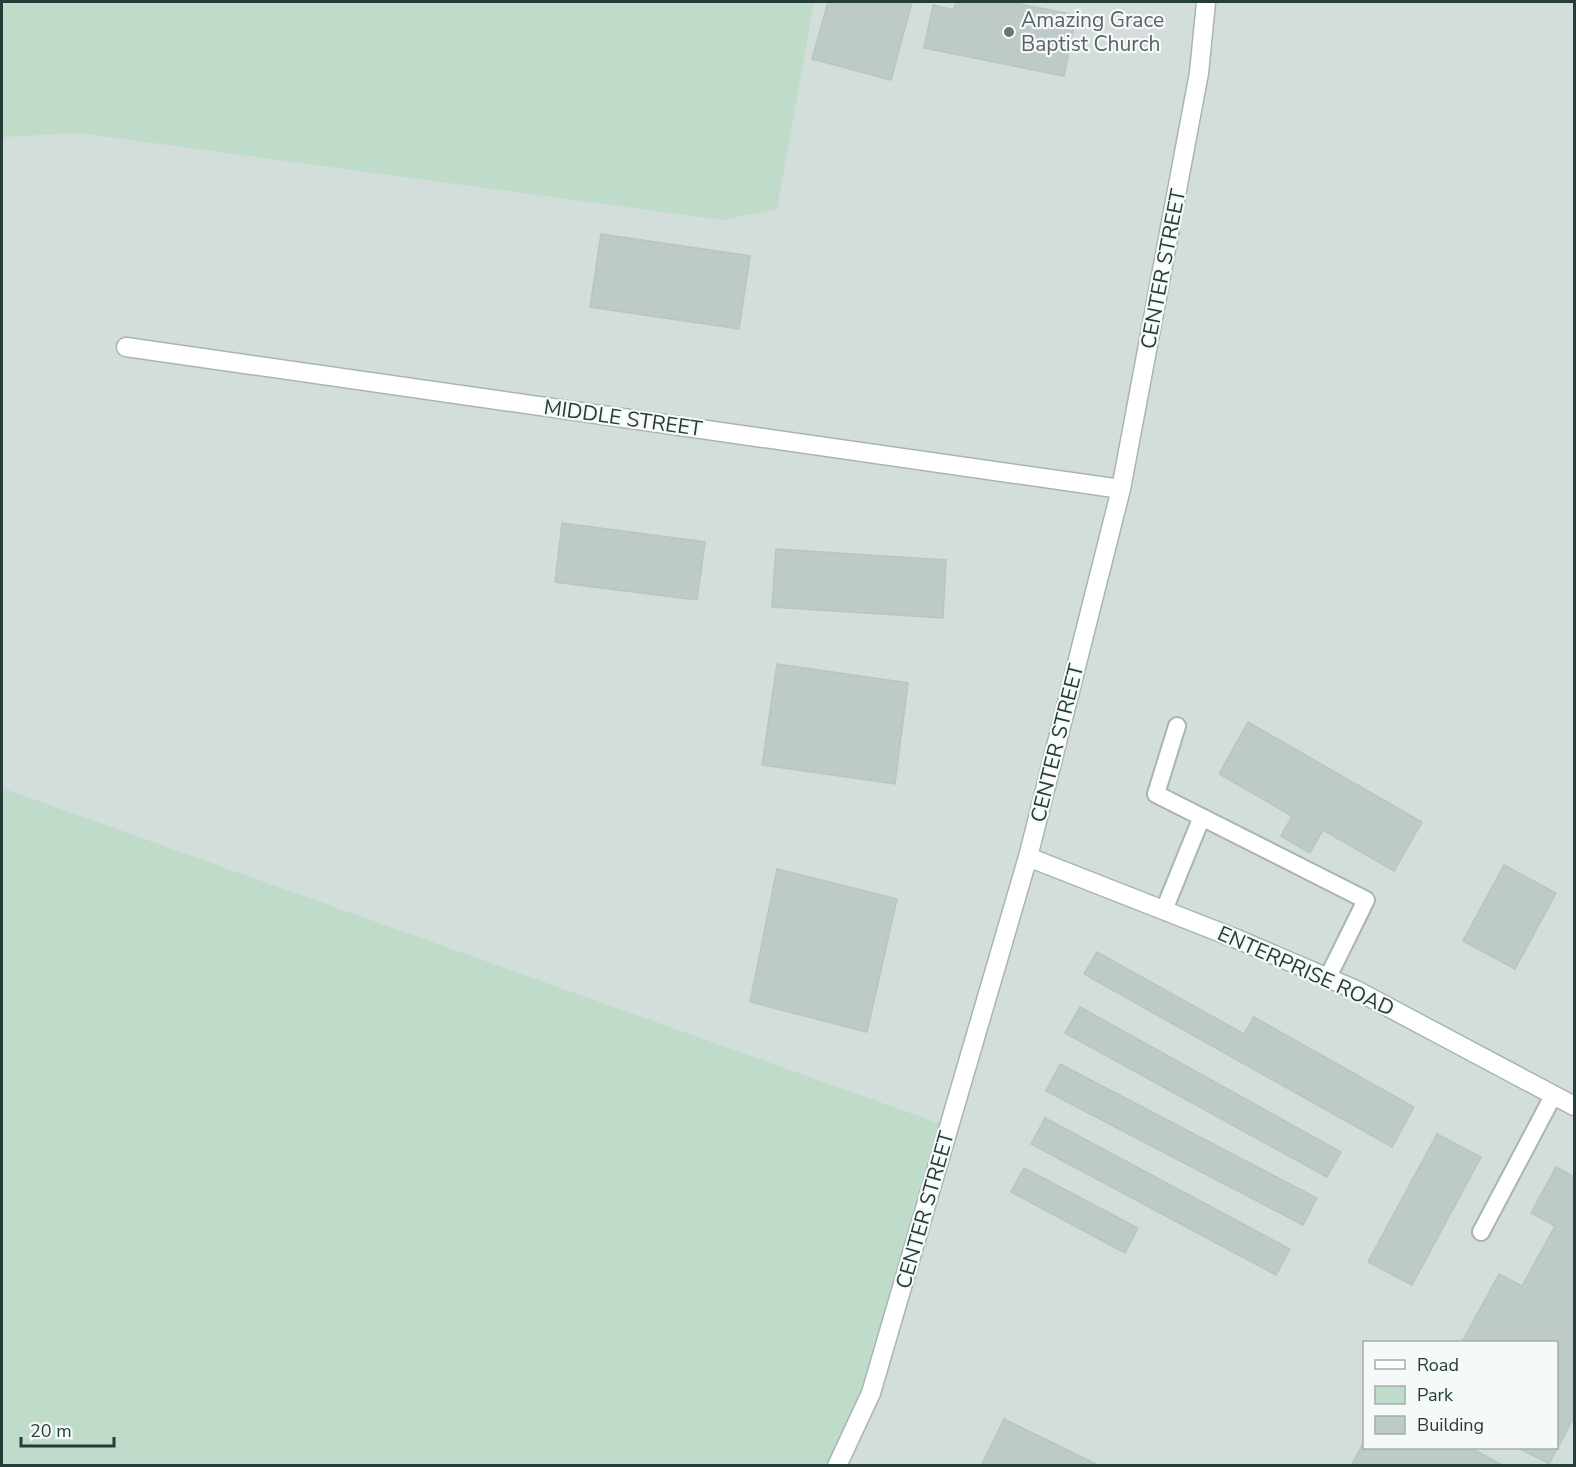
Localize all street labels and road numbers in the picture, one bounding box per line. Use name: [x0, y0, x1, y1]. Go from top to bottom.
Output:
street label: CENTER STREET: [1134, 186, 1192, 351]
street label: MIDDLE STREET: [542, 393, 704, 443]
street label: CENTER STREET: [1024, 660, 1090, 825]
street label: ENTERPRISE ROAD: [1213, 919, 1399, 1023]
street label: CENTER STREET: [889, 1128, 961, 1292]

